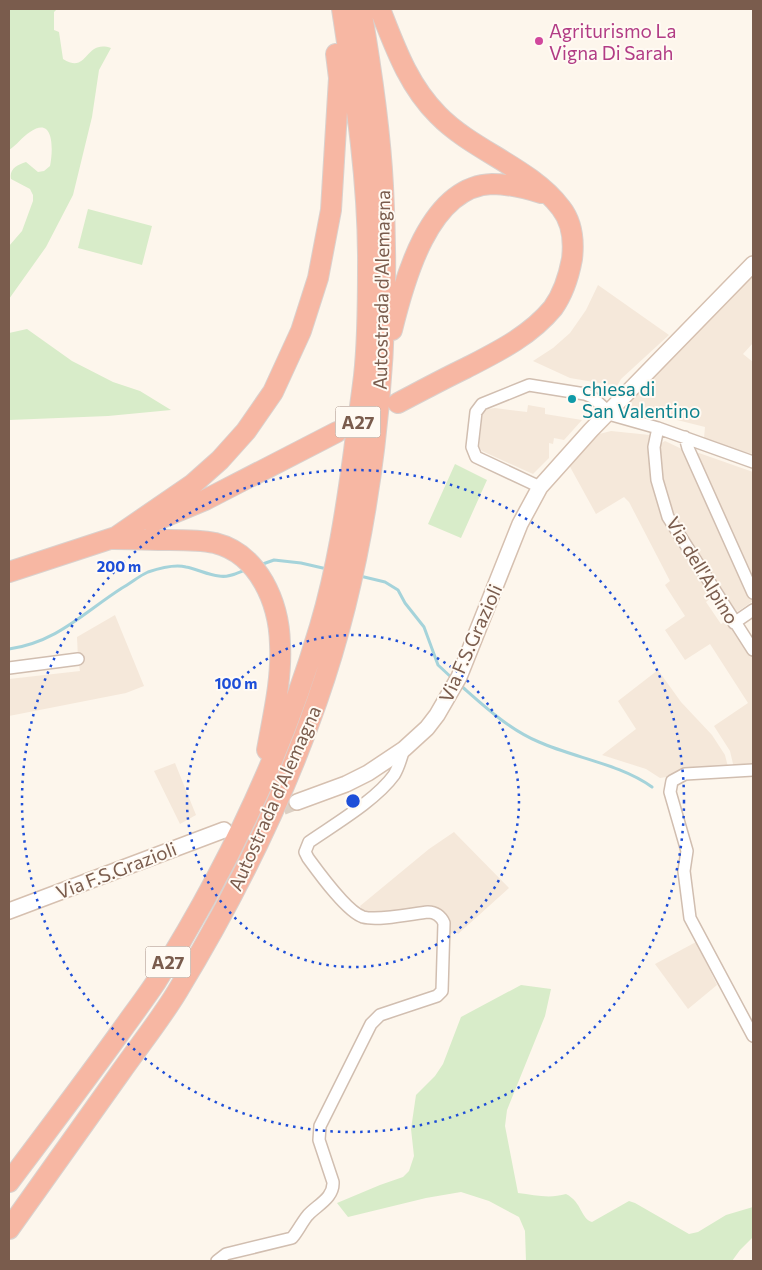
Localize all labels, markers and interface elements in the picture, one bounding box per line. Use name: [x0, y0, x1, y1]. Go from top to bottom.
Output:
place label: Agriturismo La Vigna Di Sarah: [549, 19, 676, 64]
marker: Agriturismo La Vigna Di Sarah: [533, 35, 545, 47]
street label: Autostrada d'Alemagna: [368, 190, 394, 390]
place label: chiesa di San Valentino: [582, 377, 700, 422]
marker: chiesa di San Valentino: [566, 393, 578, 405]
road number: A27: [336, 407, 380, 438]
street label: Via dell'Alpino: [662, 512, 744, 628]
text: 200 m: [97, 557, 141, 575]
street label: Via F.S.Grazioli: [434, 580, 506, 706]
text: 100 m: [215, 674, 257, 692]
street label: Autostrada d'Alemagna: [223, 702, 325, 894]
centre of rings: [344, 792, 362, 810]
street label: Via F.S.Grazioli: [53, 837, 179, 903]
road number: A27: [146, 946, 190, 978]

